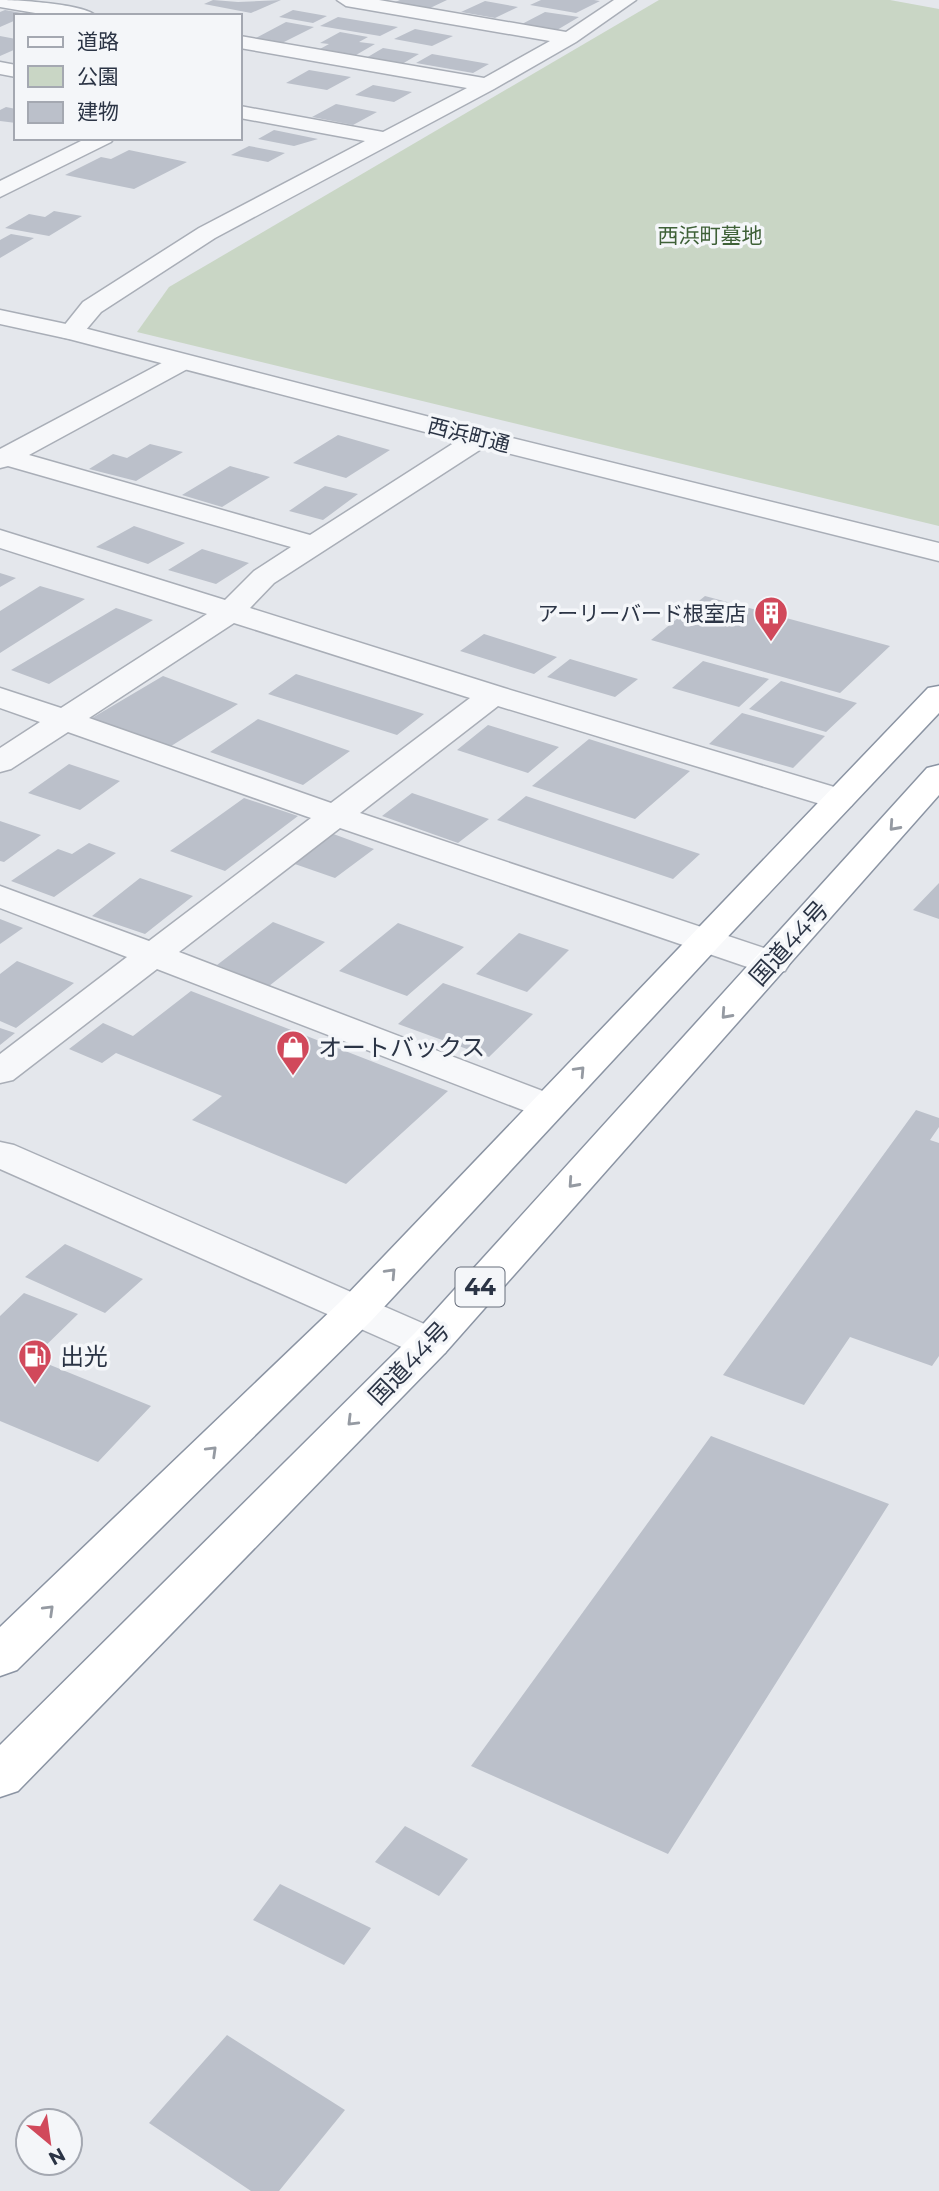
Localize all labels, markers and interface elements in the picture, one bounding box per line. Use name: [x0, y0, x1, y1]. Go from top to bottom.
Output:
legend: [14, 14, 242, 140]
text: 道路: [77, 29, 119, 54]
text: 公園: [77, 64, 119, 89]
text: 建物: [77, 99, 119, 124]
park label: 西浜町墓地: [658, 223, 763, 248]
street label: 西浜町通: [425, 413, 513, 457]
building icon: アーリーバード根室店: [752, 594, 790, 643]
place label: アーリーバード根室店: [537, 601, 746, 626]
one-way arrow: [889, 818, 902, 831]
street label: 国道44号: [744, 895, 834, 991]
one-way arrow: [721, 1006, 734, 1019]
shop icon: オートバックス: [274, 1028, 312, 1077]
place label: オートバックス: [318, 1033, 485, 1062]
one-way arrow: [571, 1067, 584, 1080]
one-way arrow: [569, 1175, 582, 1188]
one-way arrow: [382, 1268, 395, 1281]
road number: 44: [456, 1268, 504, 1306]
street label: 国道44号: [363, 1316, 455, 1410]
fuel station icon: 出光: [16, 1337, 54, 1386]
place label: 出光: [60, 1342, 108, 1371]
one-way arrow: [347, 1413, 360, 1426]
one-way arrow: [204, 1446, 217, 1459]
one-way arrow: [41, 1605, 54, 1618]
north arrow: [14, 2107, 84, 2177]
text: N: [45, 2143, 69, 2170]

